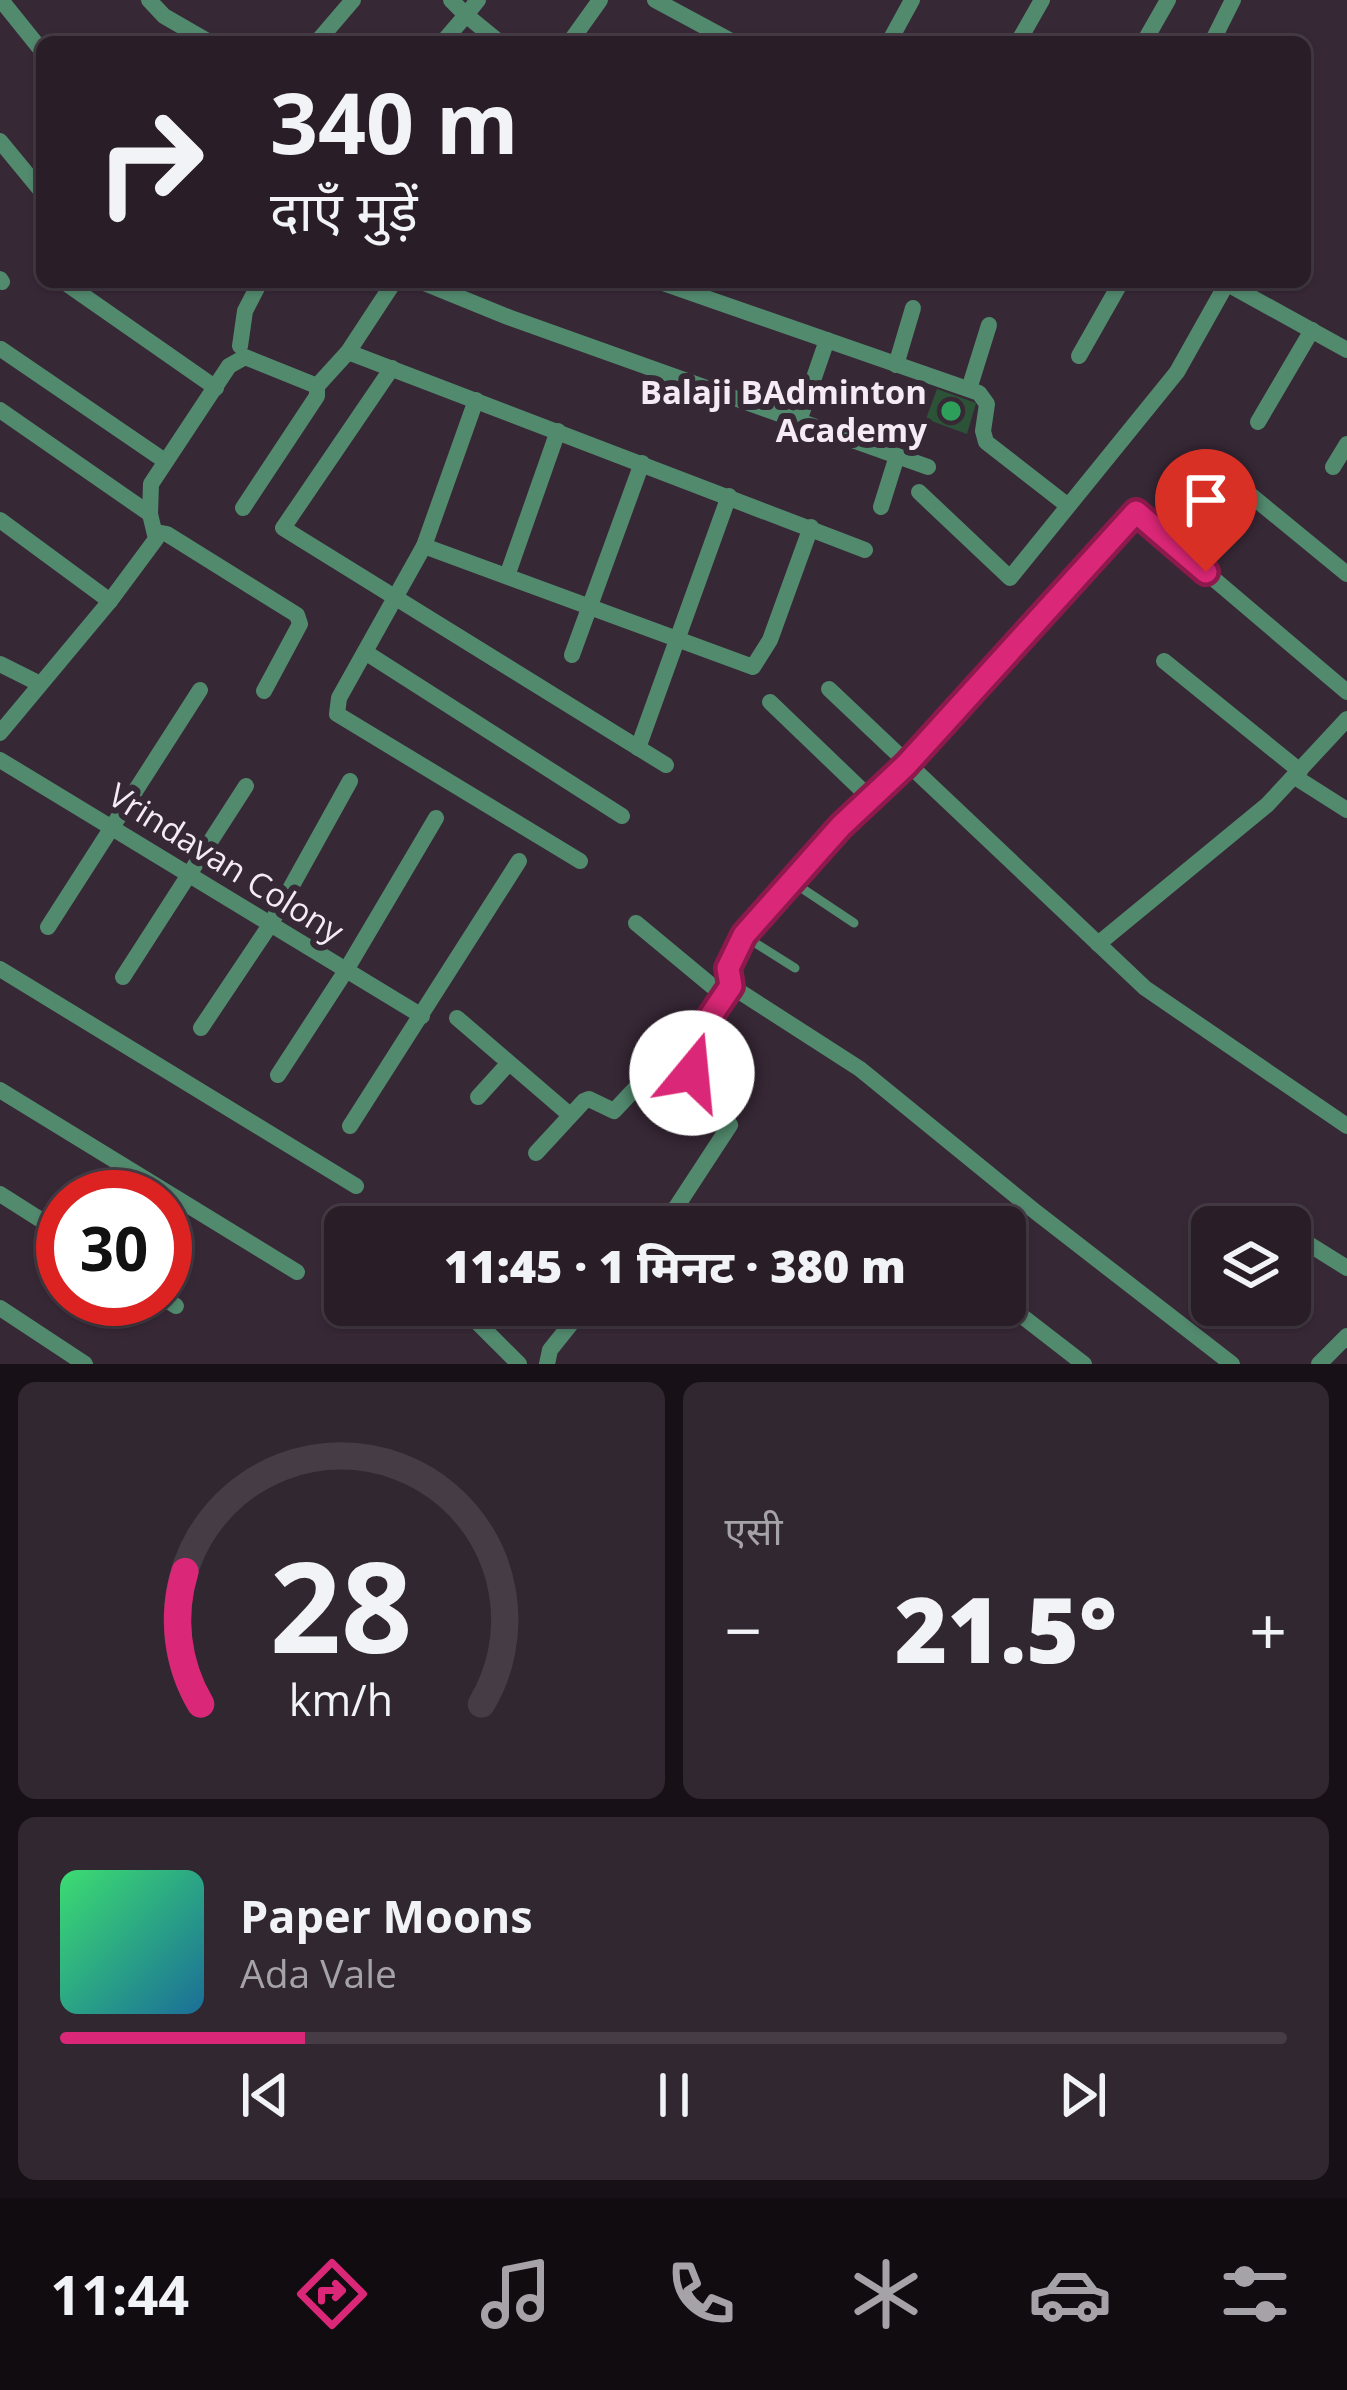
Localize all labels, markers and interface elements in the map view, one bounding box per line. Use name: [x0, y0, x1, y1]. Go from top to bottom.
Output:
text: 340 m: [270, 64, 518, 179]
icon: right: [72, 84, 228, 240]
text: दाएँ मुड़ें: [270, 173, 418, 247]
place label: Balaji BAdminton Academy: [640, 369, 927, 452]
marker: Balaji BAdminton Academy: [938, 398, 964, 424]
pin: [1155, 449, 1257, 572]
icon: arrive: [1173, 467, 1239, 533]
street label: Vrindavan Colony: [100, 772, 353, 953]
position arrow: [629, 1010, 755, 1136]
speed limit sign: 30: [36, 1170, 192, 1326]
map controls: [1191, 1206, 1311, 1326]
button: layers: [1191, 1206, 1311, 1326]
text: 11:45 · 1 मिनट · 380 m: [444, 1235, 906, 1296]
text: एसी: [725, 1503, 783, 1556]
text: 28: [270, 1520, 413, 1690]
text: 21.5°: [895, 1567, 1117, 1689]
text: −: [725, 1584, 762, 1674]
text: +: [1249, 1584, 1287, 1674]
text: km/h: [289, 1669, 393, 1728]
text: Paper Moons: [240, 1885, 533, 1946]
text: Ada Vale: [240, 1946, 397, 1999]
icon: previous: [232, 2062, 298, 2128]
icon: pause: [641, 2062, 707, 2128]
icon: next: [1050, 2062, 1116, 2128]
icon: directions: [290, 2252, 374, 2336]
icon: music: [474, 2252, 558, 2336]
icon: phone: [659, 2252, 743, 2336]
icon: climate: [844, 2252, 928, 2336]
icon: car: [1028, 2252, 1112, 2336]
icon: filters: [1213, 2252, 1297, 2336]
text: 11:44: [50, 2257, 189, 2331]

